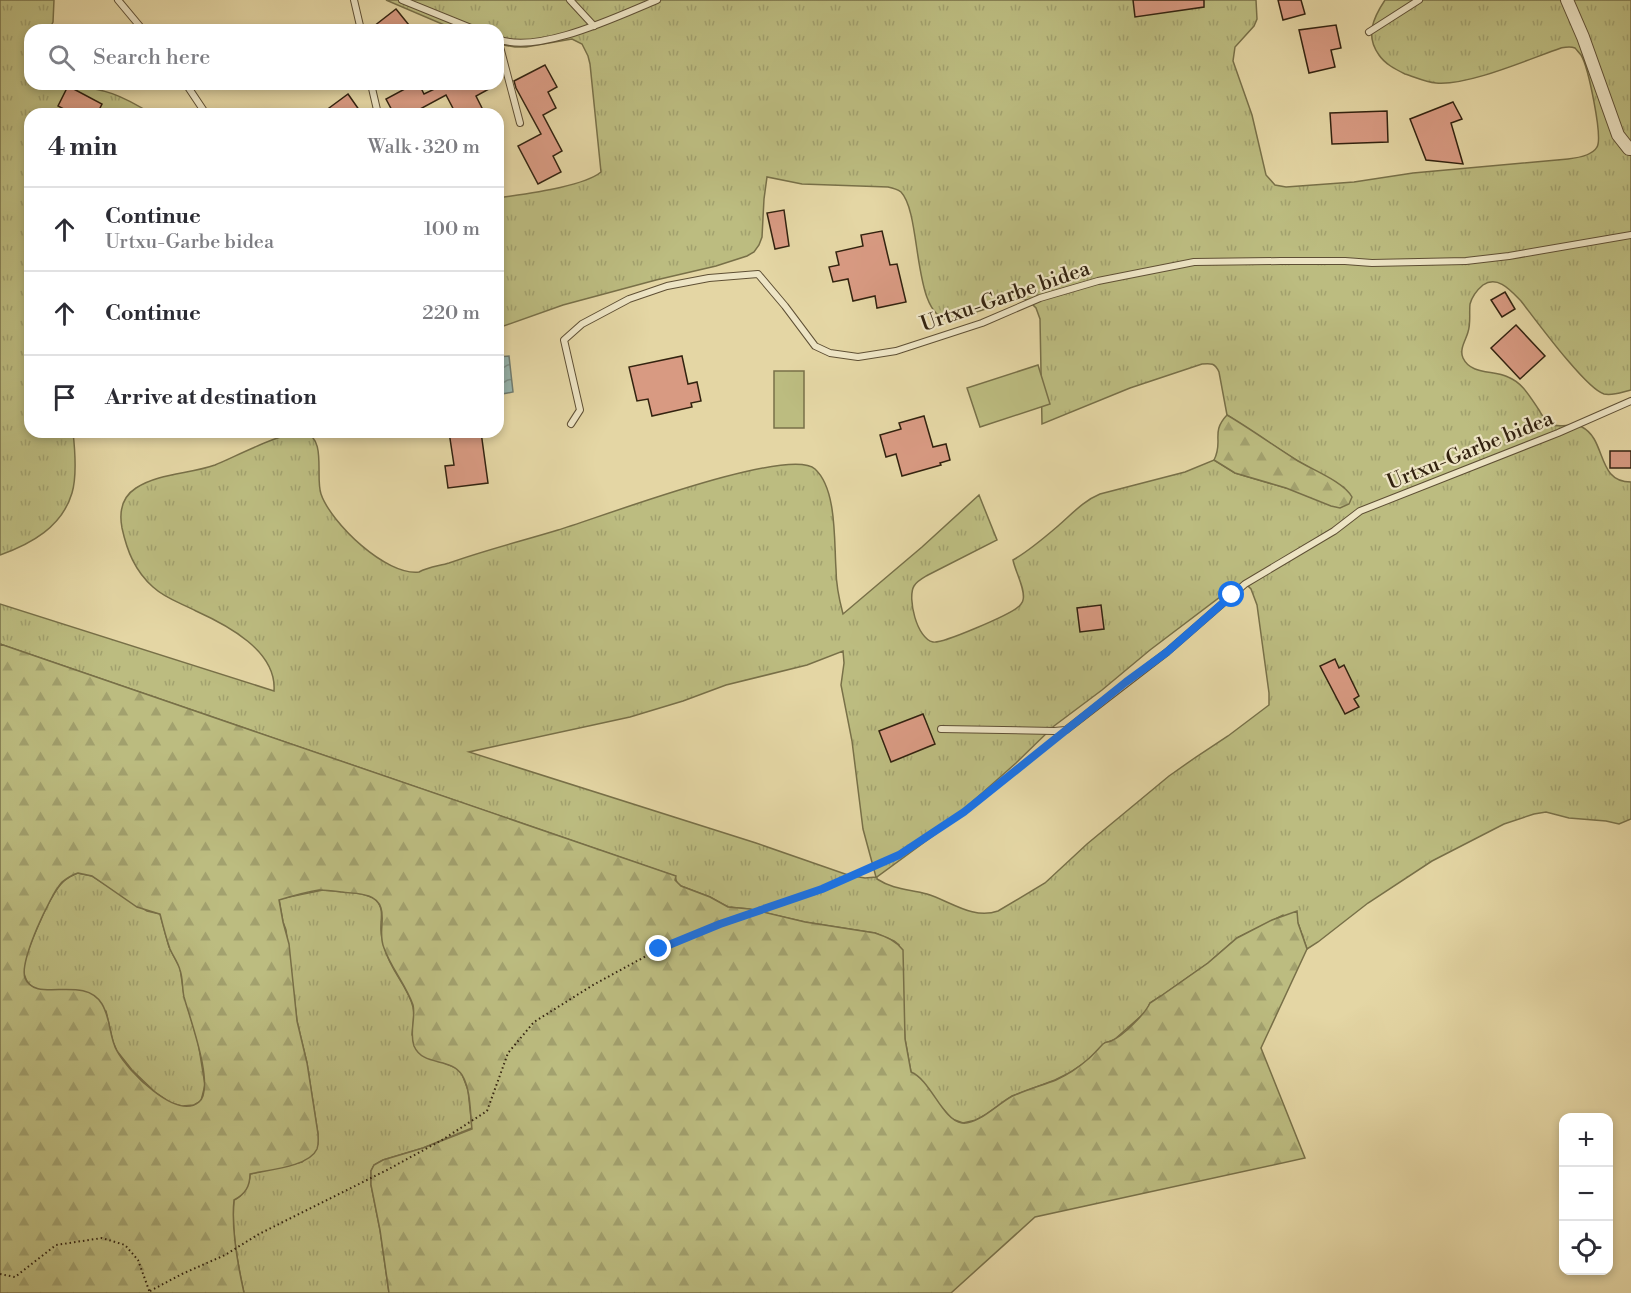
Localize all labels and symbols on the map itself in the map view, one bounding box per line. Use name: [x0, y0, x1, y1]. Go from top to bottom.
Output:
street label: Urtxu-Garbe bidea: [917, 256, 1094, 338]
street label: Urtxu-Garbe bidea: [1383, 405, 1558, 496]
route start: [1218, 581, 1244, 607]
route end: [645, 935, 671, 961]

